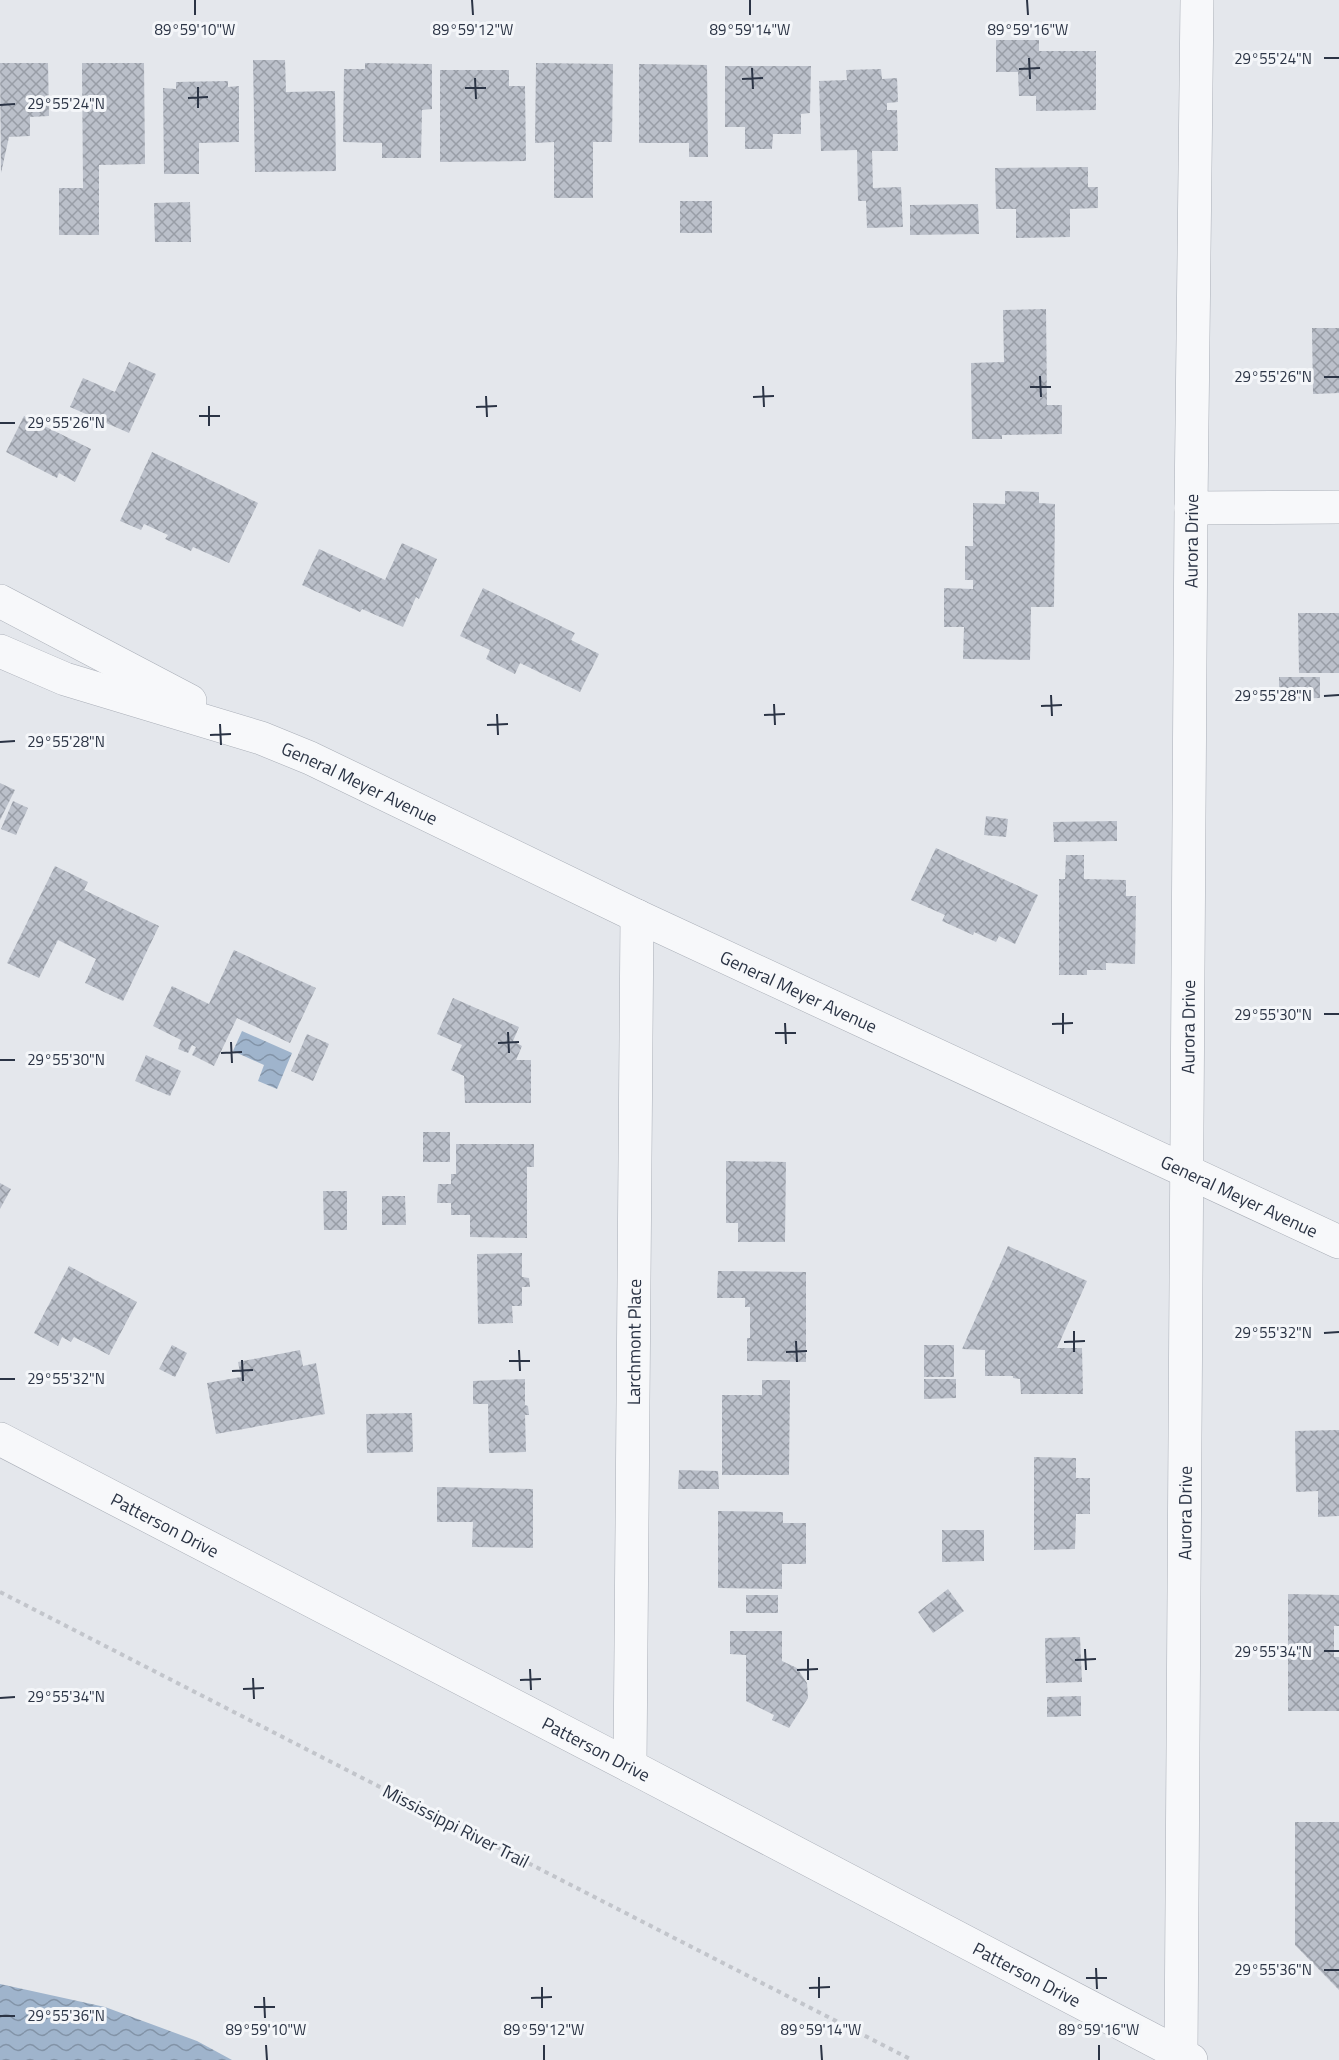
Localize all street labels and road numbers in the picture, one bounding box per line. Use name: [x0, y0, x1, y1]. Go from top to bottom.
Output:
street label: Aurora Drive: [1177, 494, 1205, 588]
street label: General Meyer Avenue: [277, 734, 443, 831]
street label: General Meyer Avenue: [716, 943, 882, 1039]
street label: Aurora Drive: [1174, 980, 1201, 1074]
street label: General Meyer Avenue: [1157, 1148, 1323, 1244]
street label: Larchmont Place: [619, 1279, 648, 1405]
street label: Aurora Drive: [1171, 1466, 1198, 1560]
street label: Patterson Drive: [106, 1485, 224, 1564]
street label: Patterson Drive: [538, 1709, 655, 1788]
street label: Mississippi River Trail: [378, 1777, 534, 1875]
street label: Patterson Drive: [968, 1935, 1086, 2014]

